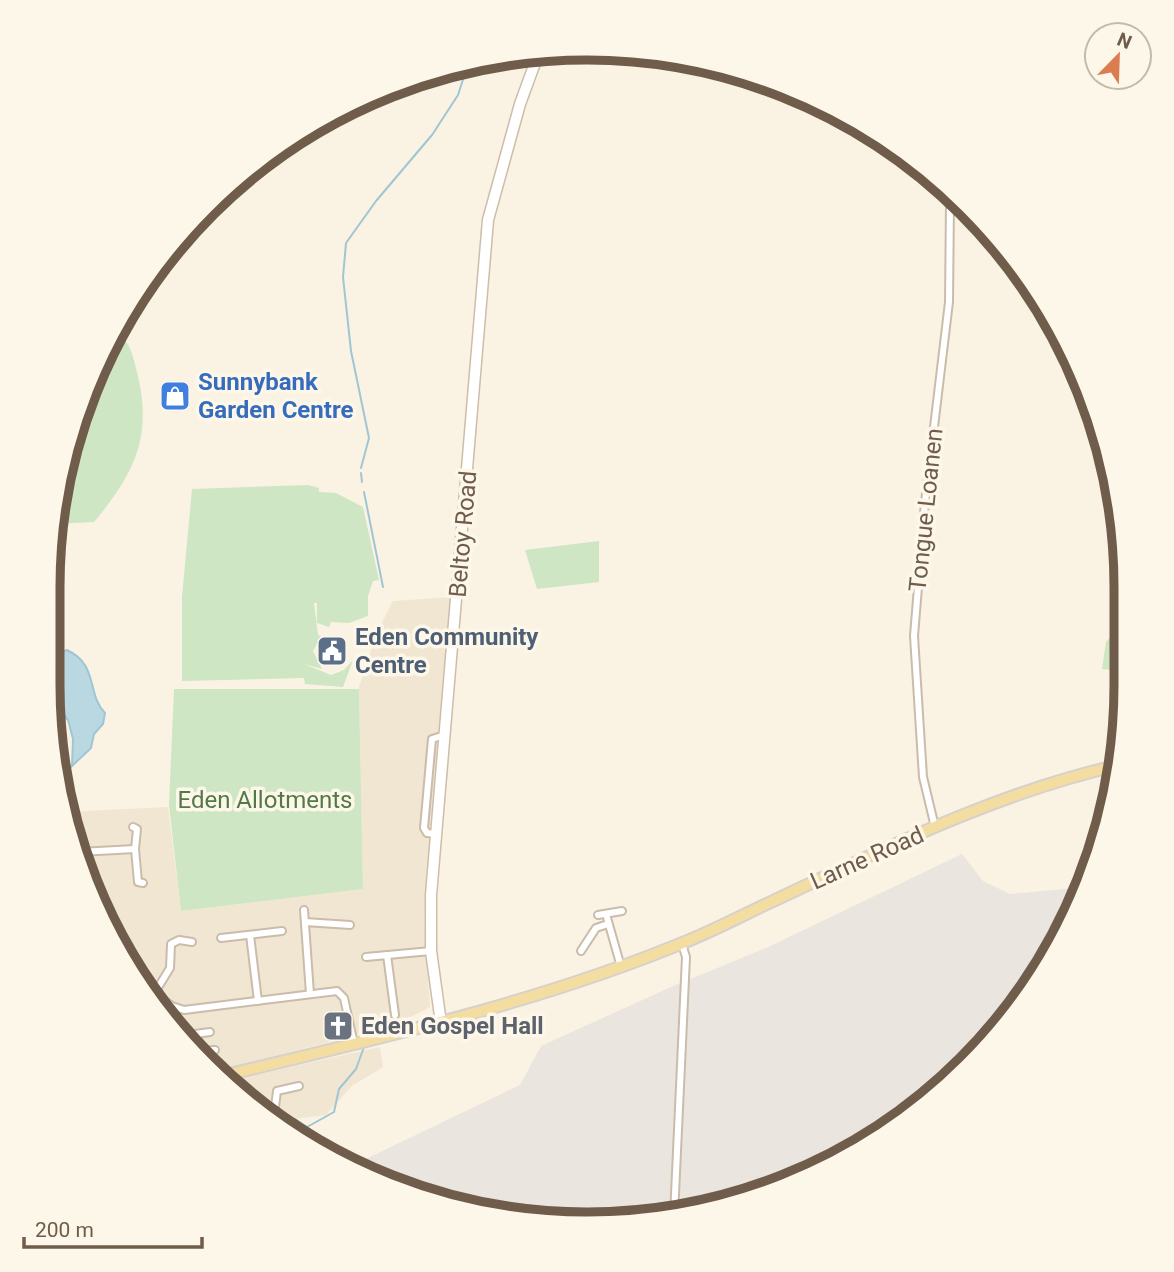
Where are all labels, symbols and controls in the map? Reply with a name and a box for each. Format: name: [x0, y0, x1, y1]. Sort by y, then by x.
north arrow: [1083, 21, 1153, 91]
text: N: [1114, 28, 1135, 54]
place label: Sunnybank Garden Centre: [198, 368, 353, 424]
shop icon: Sunnybank Garden Centre: [158, 379, 192, 413]
street label: Tongue Loanen: [903, 427, 949, 593]
street label: Beltoy Road: [444, 470, 482, 598]
place label: Eden Community Centre: [355, 623, 539, 679]
public building icon: Eden Community Centre: [315, 634, 349, 668]
park label: Eden Allotments: [177, 786, 353, 814]
street label: Larne Road: [806, 821, 928, 895]
church icon: Eden Gospel Hall: [321, 1009, 355, 1043]
place label: Eden Gospel Hall: [361, 1012, 544, 1040]
scale bar: [24, 1206, 203, 1250]
text: 200 m: [35, 1218, 94, 1242]

